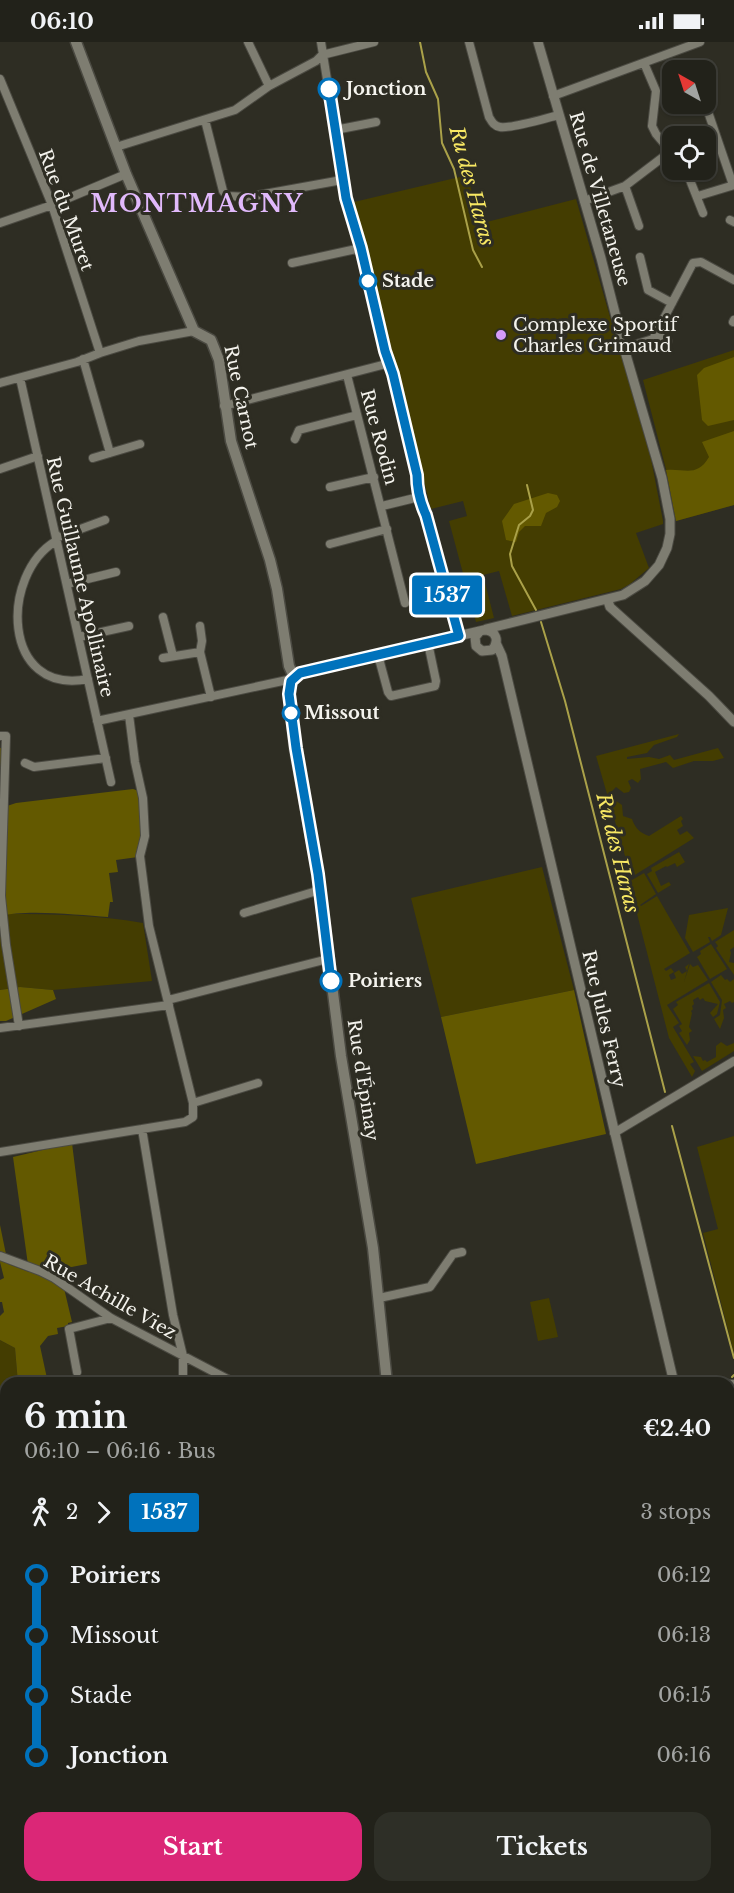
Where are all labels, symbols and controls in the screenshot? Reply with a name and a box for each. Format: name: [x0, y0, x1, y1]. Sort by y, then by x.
text: 06:10: [30, 8, 94, 35]
north arrow: [662, 60, 716, 114]
map controls: [662, 60, 716, 180]
marker: Jonction: [318, 78, 340, 100]
place label: Jonction: [342, 78, 426, 100]
street label: Rue de Villetaneuse: [565, 109, 635, 289]
water label: Ru des Haras: [444, 123, 500, 249]
button: locate: [662, 126, 716, 180]
street label: Rue du Muret: [34, 146, 98, 274]
district label: MONTMAGNY: [90, 189, 304, 218]
place label: Stade: [382, 270, 434, 292]
marker: Stade: [359, 272, 377, 290]
place label: Complexe Sportif Charles Grimaud: [513, 314, 680, 357]
marker: Complexe Sportif Charles Grimaud: [494, 328, 508, 342]
street label: Rue Carnot: [219, 343, 263, 451]
street label: Rue Rodin: [356, 387, 402, 487]
street label: Rue Guillaume Apollinaire: [42, 455, 118, 699]
line badge: 1537: [405, 576, 489, 614]
text: 1537: [424, 582, 470, 608]
place label: Missout: [304, 702, 380, 724]
marker: Missout: [282, 704, 300, 722]
water label: Ru des Haras: [591, 790, 645, 916]
street label: Rue Jules Ferry: [578, 948, 631, 1090]
marker: Poiriers: [320, 970, 342, 992]
place label: Poiriers: [348, 970, 422, 992]
street label: Rue d'Épinay: [343, 1018, 385, 1143]
street label: Rue Achille Viez: [40, 1250, 180, 1344]
text: 6 min: [24, 1396, 127, 1437]
text: €2.40: [643, 1415, 711, 1442]
text: 06:10 – 06:16 · Bus: [24, 1439, 216, 1463]
icon: walk: [24, 1496, 57, 1529]
icon: forward: [87, 1496, 120, 1529]
text: 1537: [141, 1499, 187, 1525]
text: 2: [66, 1500, 78, 1524]
text: 3 stops: [641, 1500, 711, 1524]
text: Poiriers: [70, 1562, 161, 1589]
text: 06:12: [657, 1563, 711, 1587]
text: Missout: [70, 1622, 159, 1649]
text: 06:13: [657, 1623, 711, 1647]
text: Stade: [70, 1682, 132, 1709]
text: 06:15: [658, 1683, 711, 1707]
text: Jonction: [70, 1742, 168, 1769]
text: 06:16: [656, 1743, 711, 1767]
button: Start: [24, 1812, 362, 1881]
button: Tickets: [374, 1812, 711, 1881]

